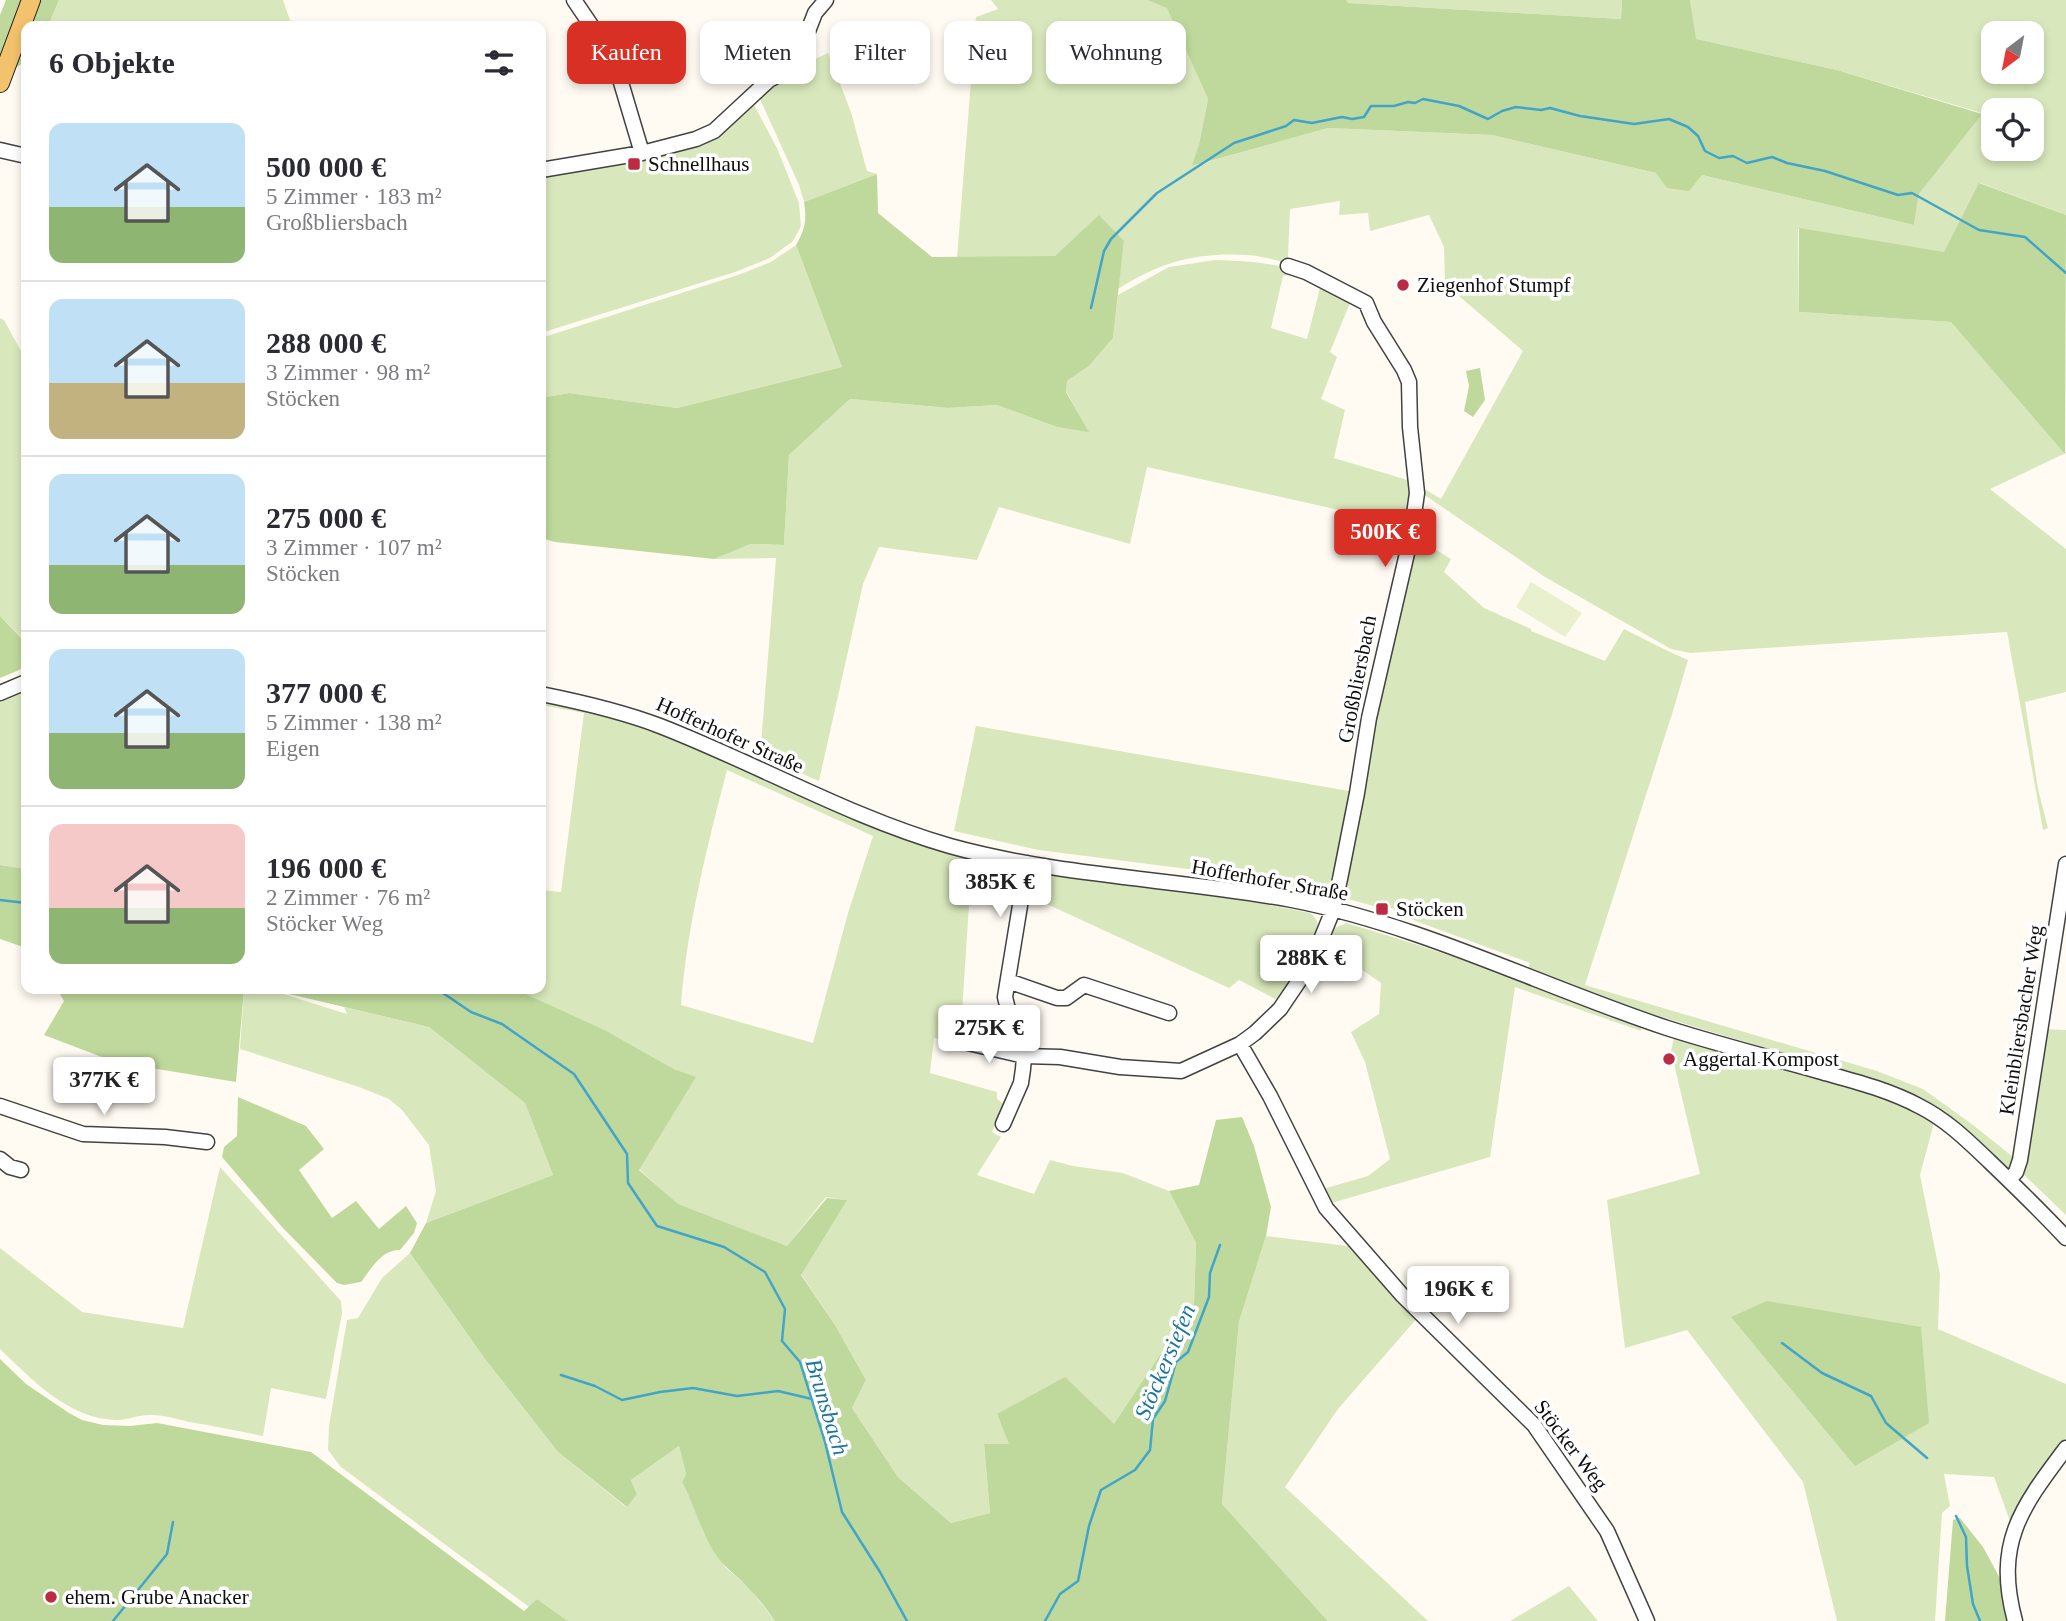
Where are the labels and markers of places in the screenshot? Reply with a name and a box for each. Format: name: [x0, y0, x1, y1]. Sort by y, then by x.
place label: Schnellhaus: [648, 152, 749, 176]
marker: Schnellhaus: [626, 156, 642, 172]
place label: Ziegenhof Stumpf: [1417, 273, 1570, 297]
marker: Ziegenhof Stumpf: [1395, 277, 1411, 293]
pin: 500K €: [1328, 510, 1442, 569]
pin: 385K €: [943, 860, 1057, 919]
place label: Stöcken: [1396, 897, 1464, 921]
marker: Stöcken: [1374, 901, 1390, 917]
pin: 288K €: [1254, 936, 1368, 995]
pin: 275K €: [932, 1006, 1046, 1065]
place label: Aggertal Kompost: [1683, 1047, 1839, 1071]
marker: Aggertal Kompost: [1661, 1051, 1677, 1067]
pin: 377K €: [47, 1058, 161, 1117]
pin: 196K €: [1401, 1266, 1515, 1326]
place label: ehem. Grube Anacker: [65, 1585, 249, 1609]
marker: ehem. Grube Anacker: [43, 1589, 59, 1605]

